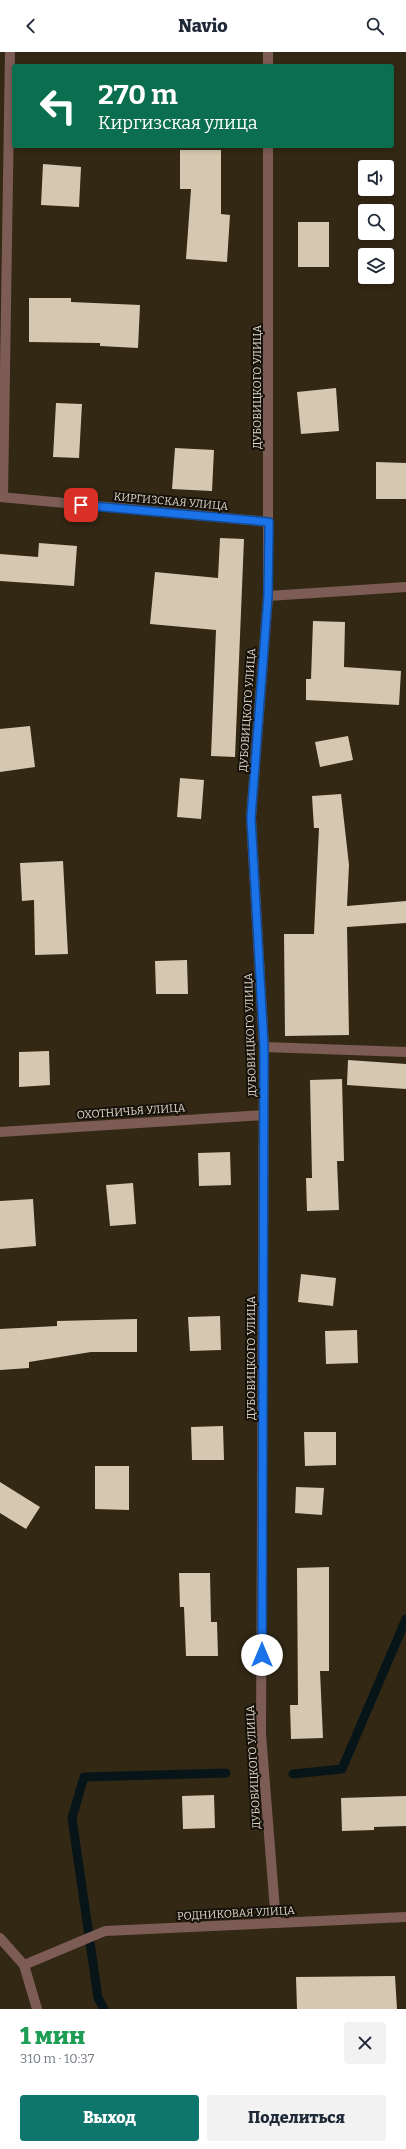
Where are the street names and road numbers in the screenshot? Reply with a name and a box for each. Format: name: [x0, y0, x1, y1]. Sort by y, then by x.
street label: ДУБОВИЦКОГО УЛИЦА: [251, 325, 264, 449]
street label: КИРГИЗСКАЯ УЛИЦА: [113, 490, 229, 513]
street label: ДУБОВИЦКОГО УЛИЦА: [237, 648, 258, 772]
street label: ДУБОВИЦКОГО УЛИЦА: [242, 973, 259, 1097]
street label: ОХОТНИЧЬЯ УЛИЦА: [76, 1101, 186, 1122]
street label: ДУБОВИЦКОГО УЛИЦА: [245, 1296, 258, 1420]
street label: ДУБОВИЦКОГО УЛИЦА: [244, 1705, 263, 1829]
street label: РОДНИКОВАЯ УЛИЦА: [177, 1904, 295, 1923]

